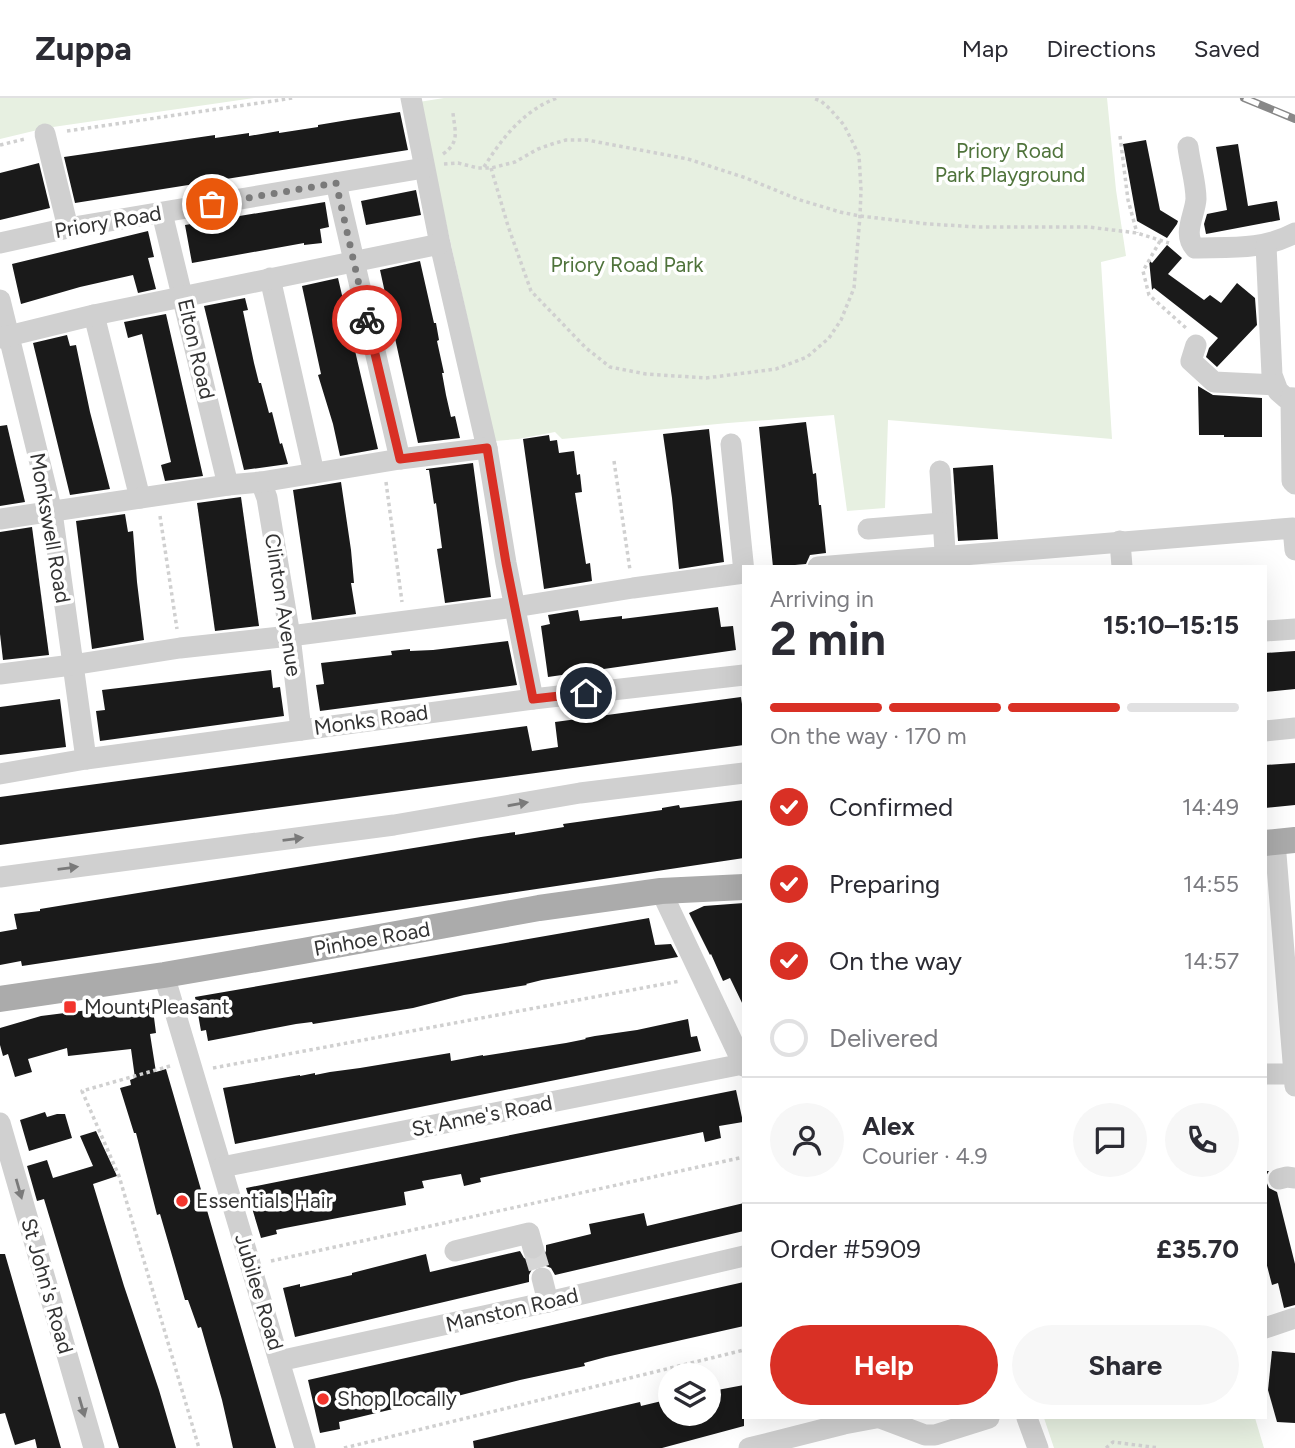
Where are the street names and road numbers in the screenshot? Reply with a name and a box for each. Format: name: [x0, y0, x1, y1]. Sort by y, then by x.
street label: Priory Road: [53, 200, 163, 243]
street label: Elton Road: [173, 296, 220, 402]
street label: Monkswell Road: [25, 451, 76, 605]
street label: Clinton Avenue: [260, 532, 307, 678]
street label: Monks Road: [312, 699, 430, 740]
street label: Pinhoe Road: [312, 916, 432, 961]
street label: St Anne's Road: [410, 1090, 554, 1141]
street label: St John's Road: [16, 1215, 79, 1357]
street label: Jubilee Road: [230, 1230, 289, 1353]
street label: Manston Road: [443, 1282, 581, 1337]

